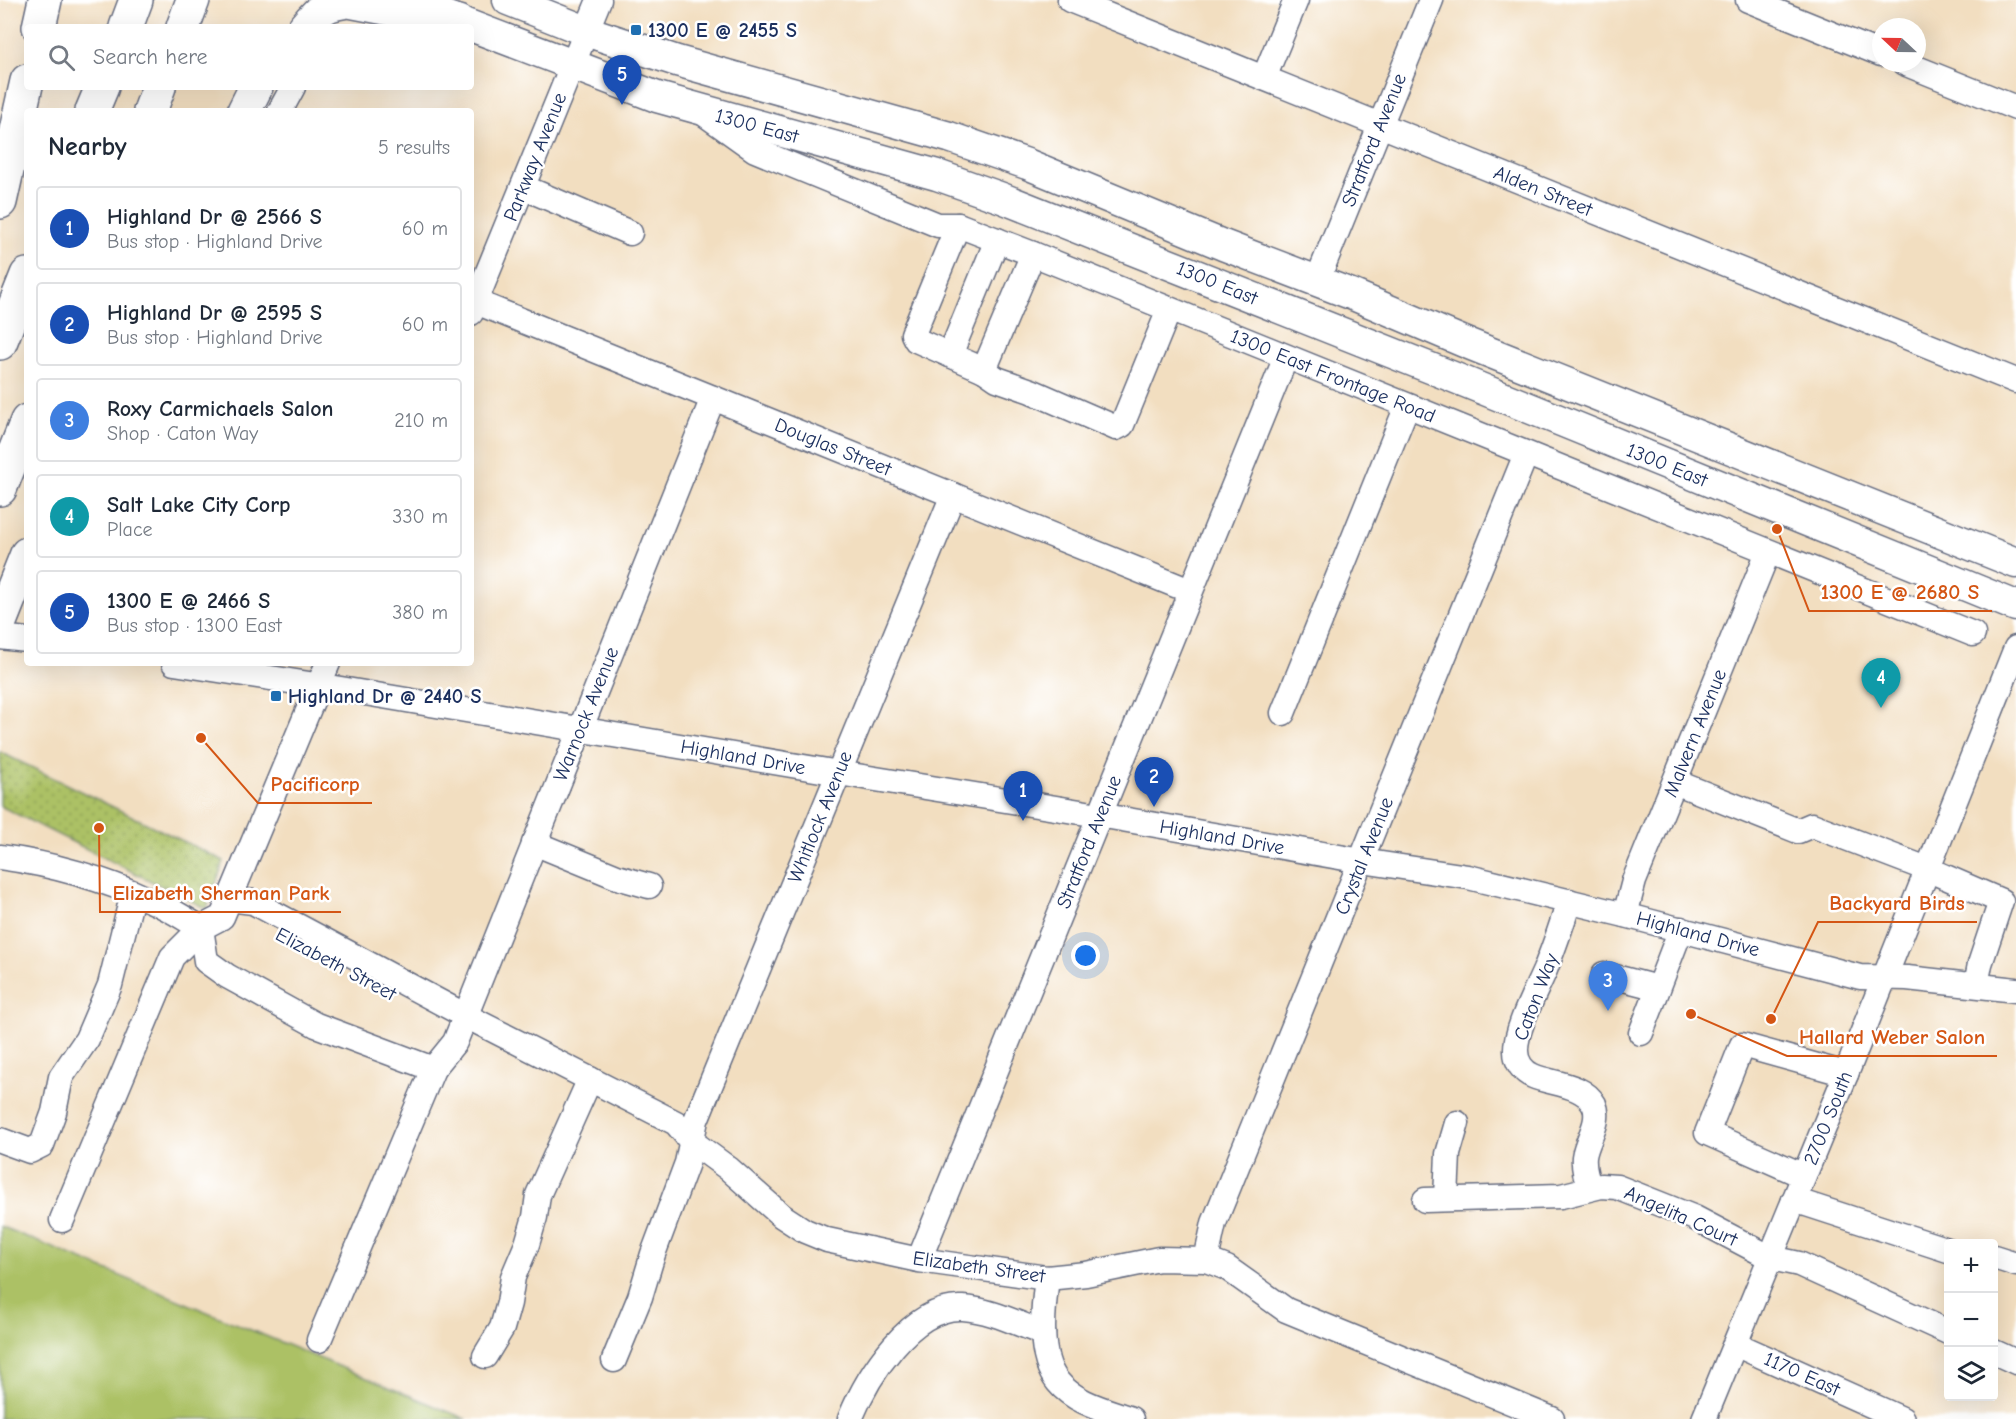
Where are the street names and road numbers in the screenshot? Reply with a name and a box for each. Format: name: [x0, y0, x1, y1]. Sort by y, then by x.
street label: Stratford Avenue: [1337, 70, 1411, 210]
street label: Parkway Avenue: [499, 89, 571, 225]
street label: 1300 East: [713, 104, 803, 149]
street label: Alden Street: [1490, 161, 1597, 222]
street label: 1300 East: [1173, 256, 1262, 310]
street label: 1300 East Frontage Road: [1227, 324, 1439, 428]
street label: Douglas Street: [771, 413, 896, 481]
street label: 1300 East: [1623, 438, 1712, 492]
street label: Warnock Avenue: [549, 643, 623, 785]
street label: Malvern Avenue: [1659, 666, 1731, 800]
street label: Highland Drive: [679, 735, 807, 779]
street label: Whitlock Avenue: [783, 748, 857, 886]
street label: Stratford Avenue: [1052, 772, 1126, 912]
street label: Crystal Avenue: [1330, 794, 1398, 918]
street label: Highland Drive: [1158, 815, 1286, 859]
street label: Highland Drive: [1634, 907, 1762, 961]
street label: Elizabeth Street: [272, 923, 401, 1006]
street label: Caton Way: [1509, 950, 1563, 1044]
street label: 2700 South: [1799, 1068, 1857, 1168]
street label: Angelita Court: [1621, 1181, 1742, 1252]
street label: Elizabeth Street: [911, 1246, 1048, 1288]
street label: 1170 East: [1761, 1347, 1845, 1401]

